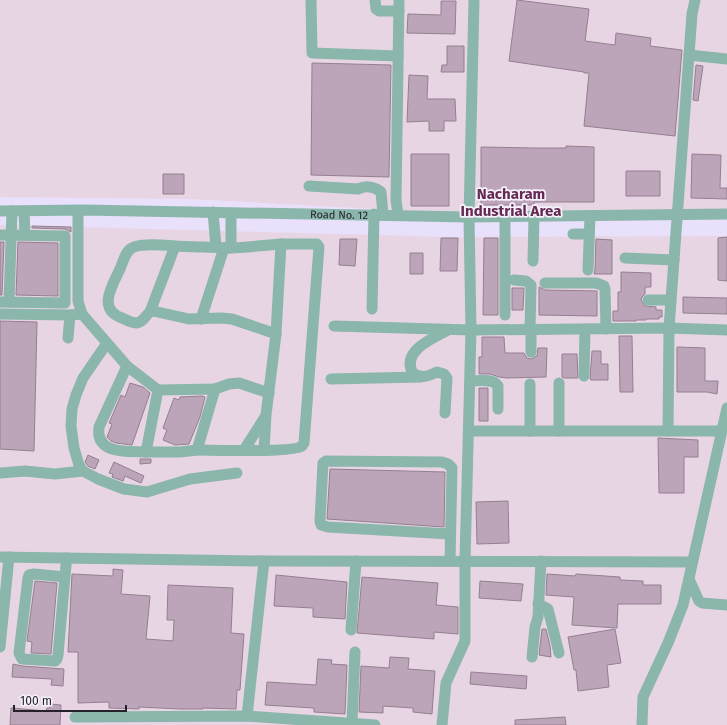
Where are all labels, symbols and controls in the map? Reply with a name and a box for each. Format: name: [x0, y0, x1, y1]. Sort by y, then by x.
district label: Nacharam Industrial Area: [461, 185, 561, 220]
street label: Road No. 12: [310, 208, 368, 222]
scale bar: [14, 687, 126, 713]
text: 100 m: [20, 694, 52, 708]

